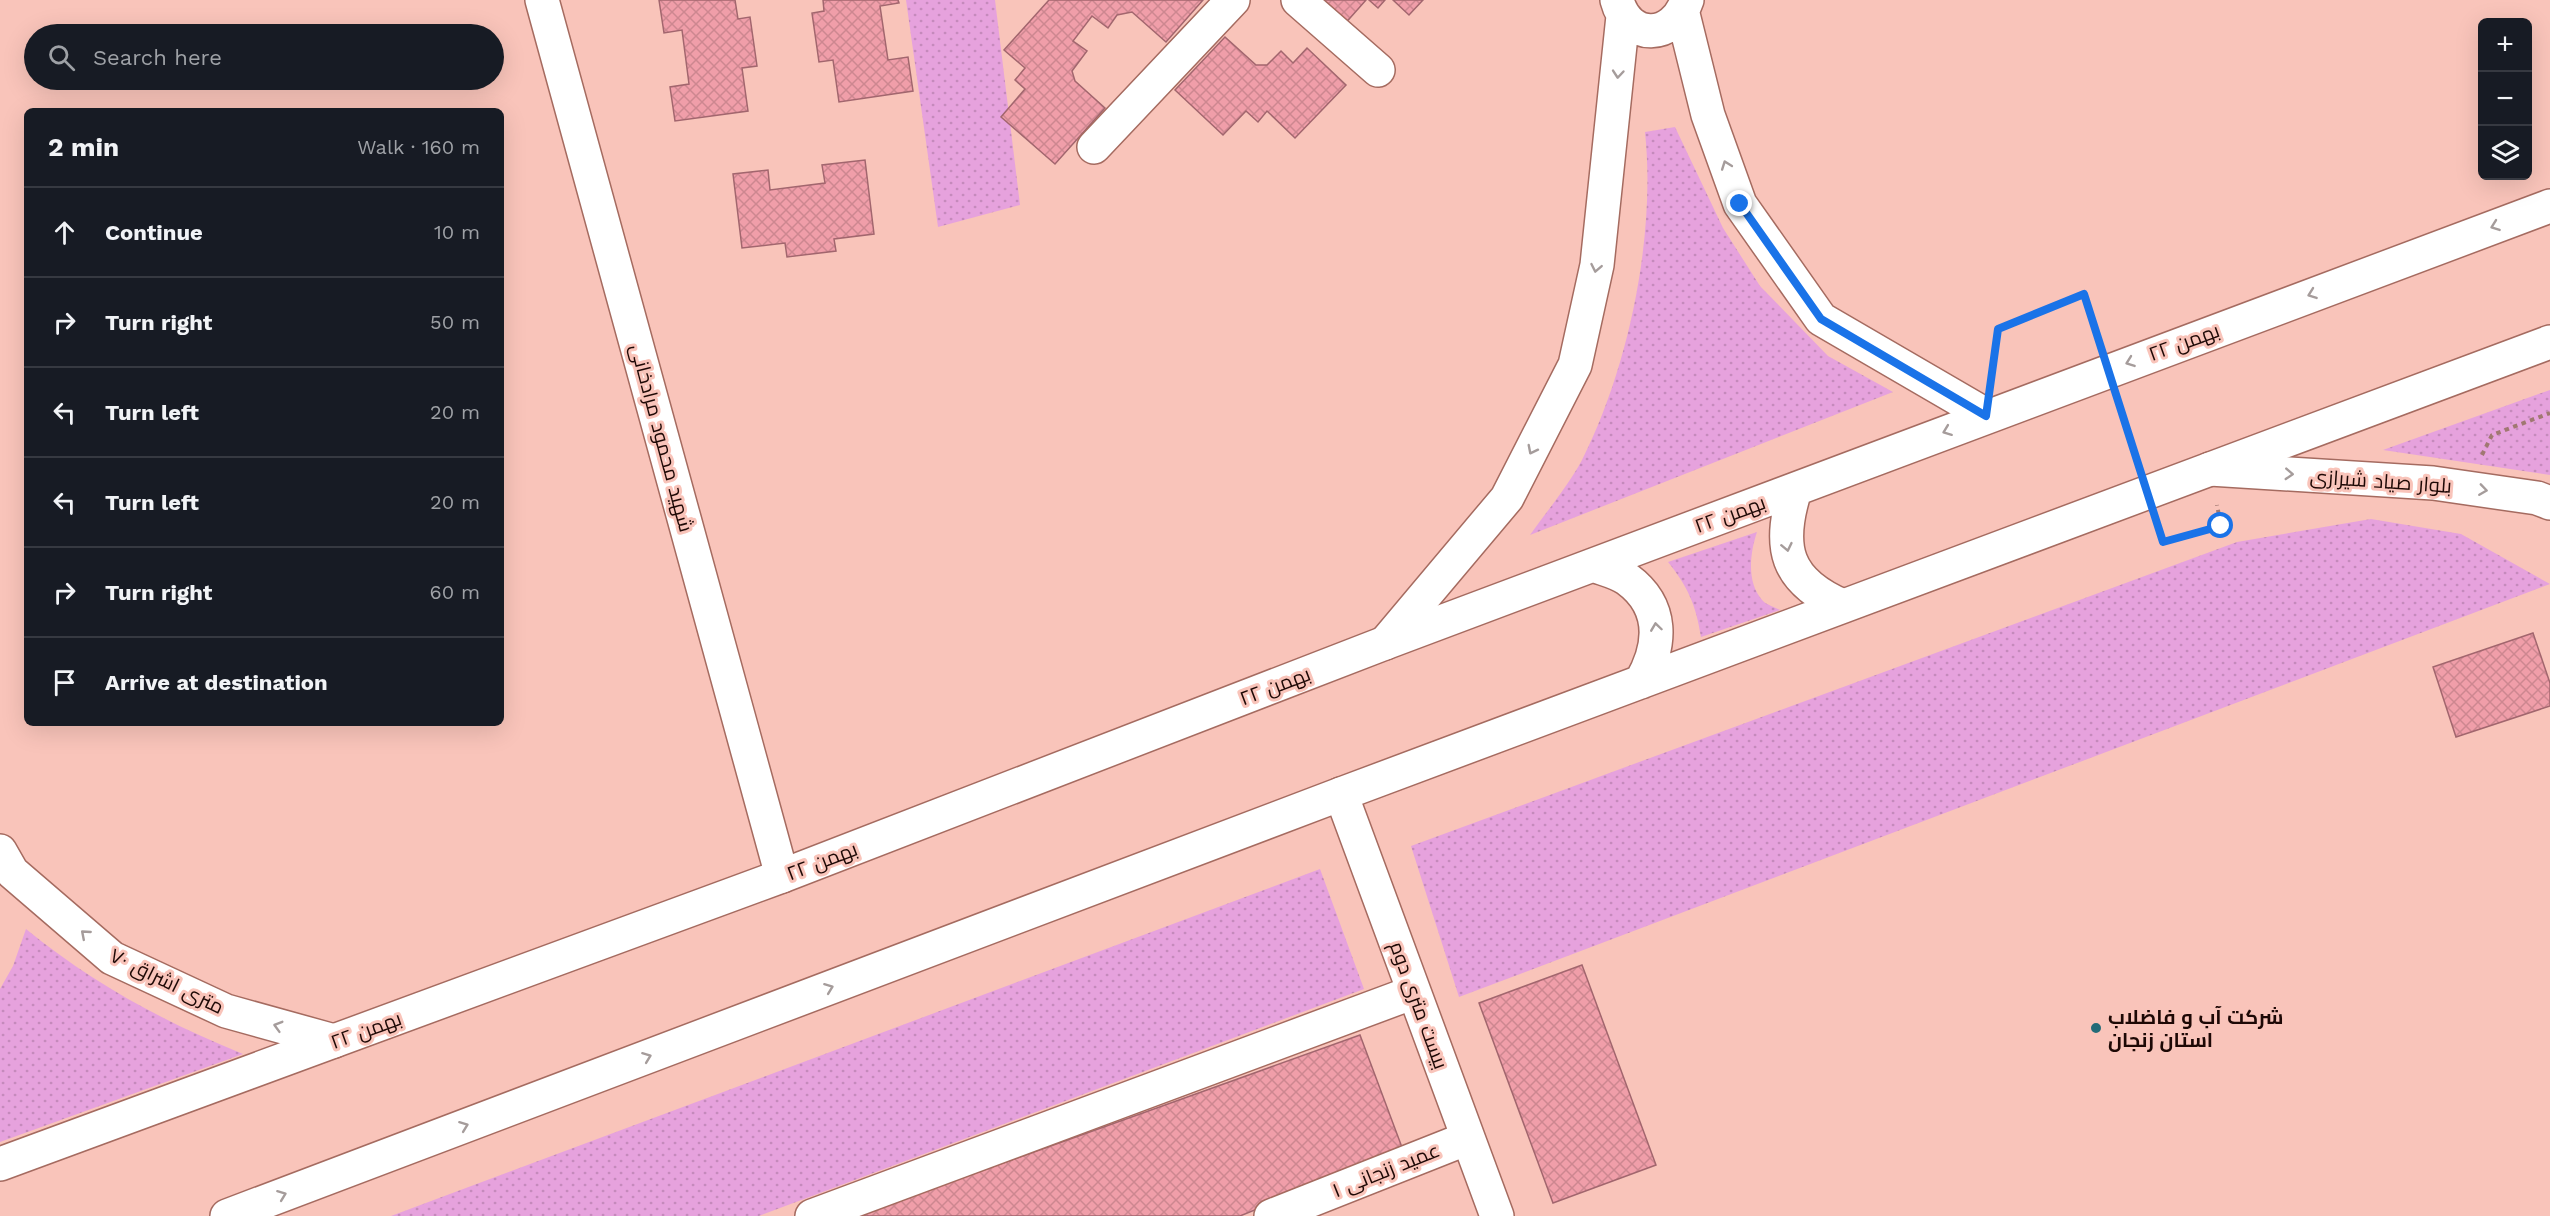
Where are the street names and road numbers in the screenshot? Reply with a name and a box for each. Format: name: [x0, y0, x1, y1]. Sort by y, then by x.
street label: ۲۲ بهمن: [2145, 318, 2223, 367]
street label: شهید محمود مرادخانی: [624, 341, 699, 535]
street label: بلوار صیاد شیرازی: [2309, 464, 2453, 499]
street label: ۲۲ بهمن: [1691, 490, 1769, 539]
street label: ۲۲ بهمن: [1236, 662, 1314, 711]
street label: ۲۲ بهمن: [783, 837, 861, 886]
street label: بیست متری دوم: [1383, 938, 1453, 1073]
street label: ۷۰ متری اشراق: [106, 943, 228, 1020]
street label: ۲۲ بهمن: [327, 1006, 405, 1055]
street label: عمید زنجانی ۱: [1329, 1138, 1443, 1203]

